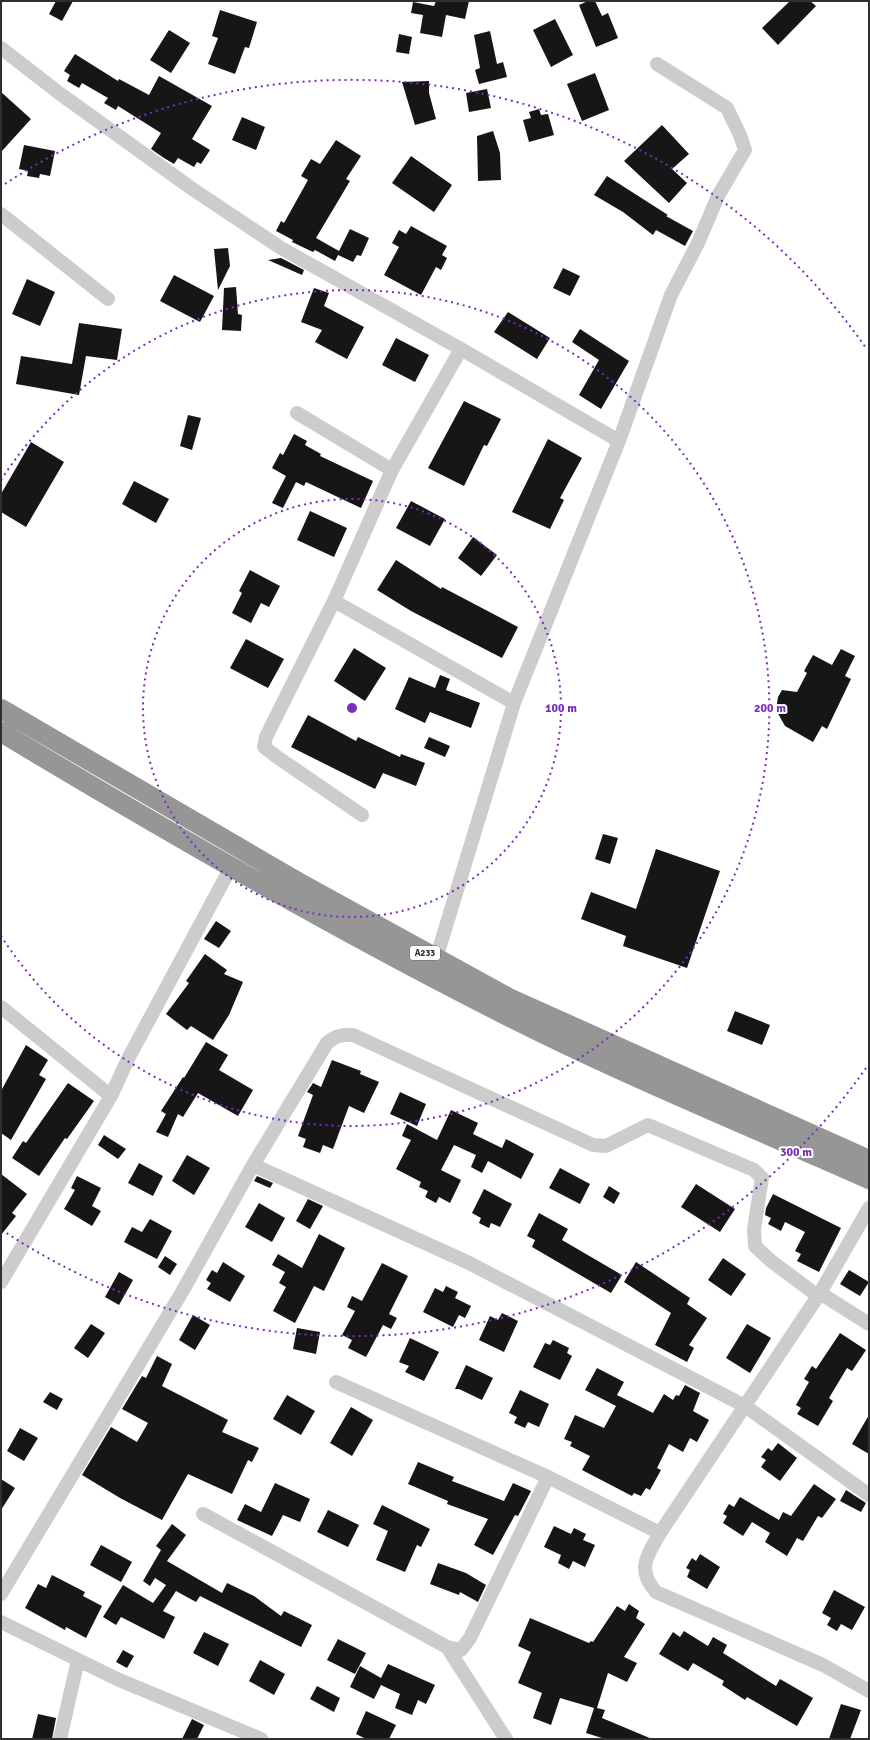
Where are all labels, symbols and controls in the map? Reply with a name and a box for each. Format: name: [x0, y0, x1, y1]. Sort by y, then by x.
centre of rings: [345, 701, 359, 715]
text: 100 m: [545, 701, 577, 716]
text: 200 m: [754, 701, 786, 716]
road number: A233: [410, 946, 440, 960]
text: 300 m: [780, 1145, 812, 1160]

